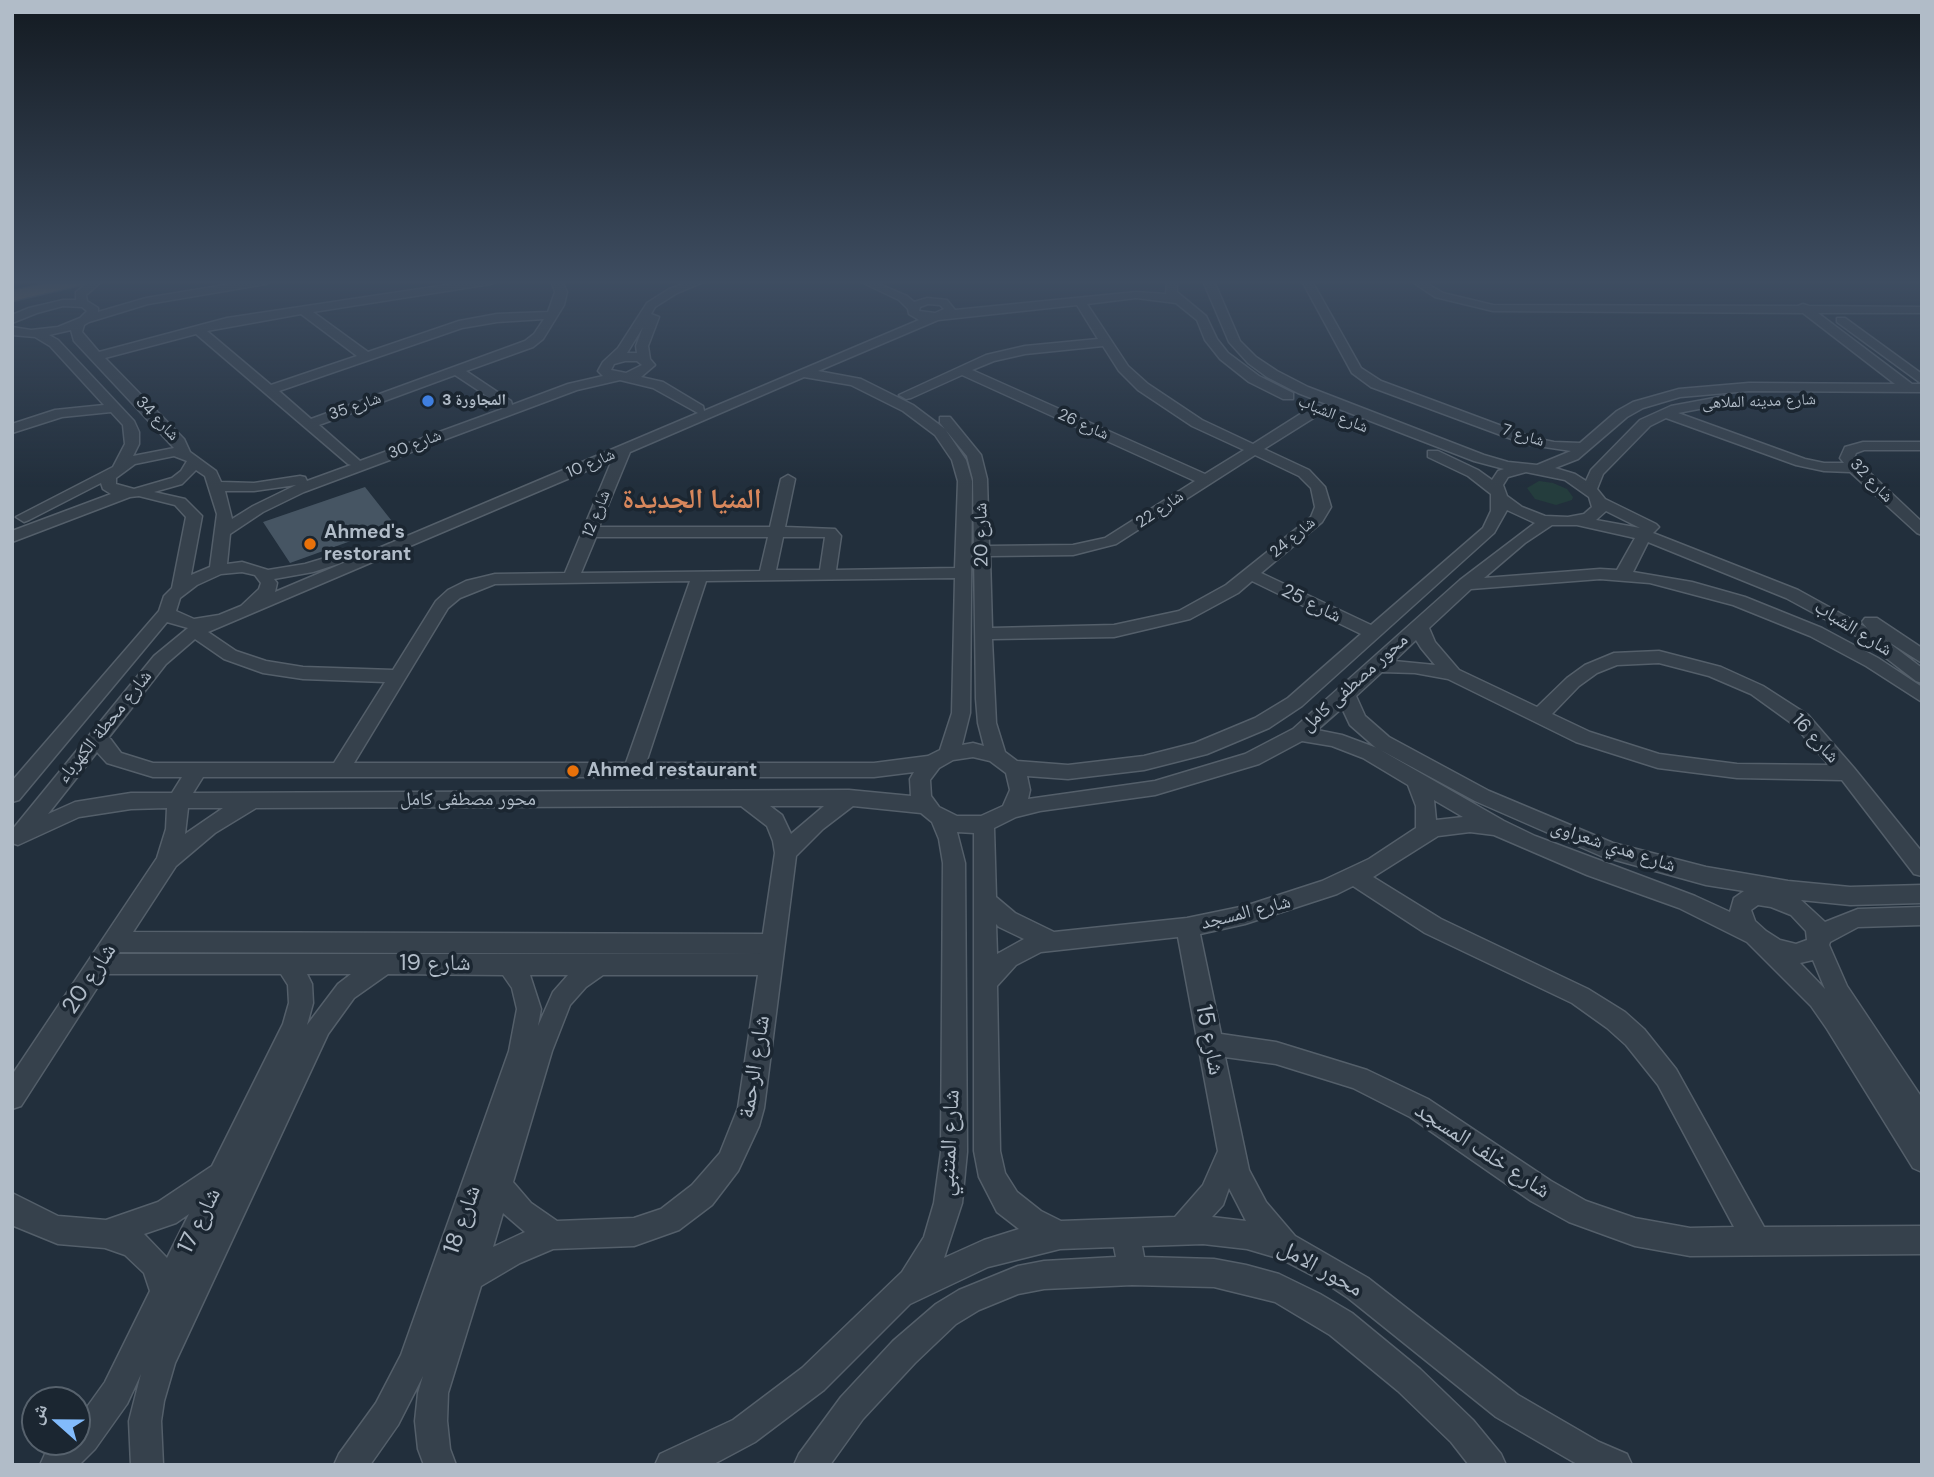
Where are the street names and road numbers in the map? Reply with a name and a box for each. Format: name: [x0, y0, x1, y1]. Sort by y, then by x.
street label: شارع 35: [326, 389, 384, 425]
street label: شارع مدينه الملاهى: [1702, 390, 1816, 414]
street label: شارع الشباب: [1295, 392, 1371, 438]
street label: شارع 34: [131, 393, 183, 445]
street label: شارع 26: [1054, 405, 1112, 445]
street label: شارع 7: [1500, 421, 1546, 451]
street label: شارع 30: [386, 426, 444, 464]
street label: شارع 10: [564, 445, 618, 483]
street label: شارع 32: [1846, 455, 1896, 507]
street label: شارع 22: [1133, 487, 1187, 533]
street label: شارع 12: [579, 488, 615, 540]
street label: شارع 20: [970, 502, 994, 568]
street label: شارع 24: [1266, 514, 1320, 562]
street label: شارع 25: [1277, 580, 1345, 628]
street label: شارع الشباب: [1810, 596, 1896, 662]
street label: محور مصطفى كامل: [1297, 629, 1413, 737]
street label: شارع محطة الكهرباء: [53, 666, 157, 788]
street label: شارع 16: [1787, 710, 1843, 768]
street label: محور مصطفى كامل: [400, 789, 536, 811]
street label: شارع هدي شعراوى: [1548, 816, 1678, 878]
street label: شارع المسجد: [1199, 891, 1293, 935]
street label: شارع 20: [57, 939, 123, 1019]
street label: شارع 19: [399, 950, 471, 978]
street label: شارع 15: [1189, 1002, 1229, 1078]
street label: شارع الرحمة: [733, 1013, 777, 1121]
street label: شارع المتنبي: [933, 1089, 967, 1197]
street label: شارع خلف المسجد: [1409, 1097, 1555, 1205]
street label: شارع 18: [438, 1182, 488, 1258]
street label: شارع 17: [172, 1184, 228, 1258]
street label: محور الامل: [1273, 1234, 1367, 1304]

